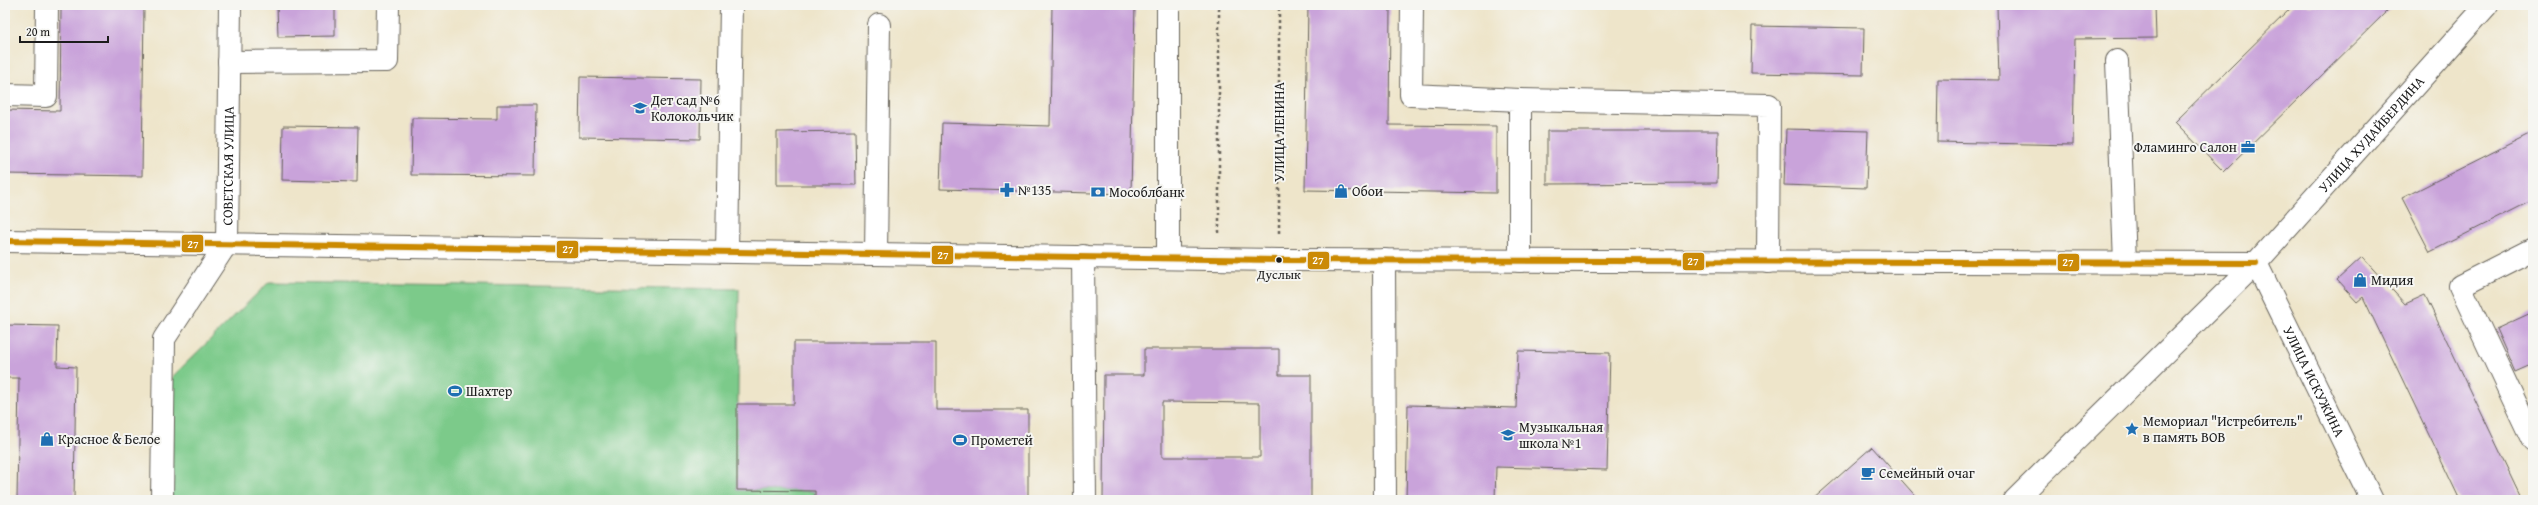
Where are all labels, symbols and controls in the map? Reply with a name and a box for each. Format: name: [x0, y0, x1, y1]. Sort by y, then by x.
scale bar: [20, 18, 108, 44]
text: 20 m: [26, 23, 50, 40]
street label: УЛИЦА ХУДАЙБЕРДИНА: [2314, 71, 2429, 197]
street label: УЛИЦА ЛЕНИНА: [1269, 82, 1289, 182]
place label: Дет сад №6 Колокольчик: [650, 90, 734, 126]
school or university icon: Дет сад №6 Колокольчик: [632, 100, 648, 116]
street label: СОВЕТСКАЯ УЛИЦА: [217, 106, 239, 226]
place label: Фламинго Салон: [2134, 137, 2237, 157]
office icon: Фламинго Салон: [2240, 139, 2256, 155]
place label: №135: [1018, 180, 1051, 200]
place label: Обои: [1352, 181, 1383, 201]
pharmacy icon: №135: [999, 182, 1015, 198]
place label: Мособлбанк: [1109, 182, 1185, 202]
shop icon: Обои: [1333, 183, 1349, 199]
bank icon: Мособлбанк: [1090, 184, 1106, 200]
line badge: 27: [181, 234, 204, 253]
text: 27: [187, 236, 199, 252]
line badge: 27: [556, 240, 579, 259]
text: 27: [562, 241, 574, 257]
line badge: 27: [931, 245, 954, 265]
text: 27: [937, 247, 949, 263]
line badge: 27: [1307, 251, 1330, 270]
text: 27: [1312, 252, 1324, 268]
line badge: 27: [1682, 252, 1705, 271]
text: 27: [1687, 253, 1699, 269]
line badge: 27: [2057, 253, 2080, 272]
text: 27: [2062, 254, 2074, 270]
marker: Дуслык: [1274, 255, 1284, 265]
place label: Дуслык: [1256, 265, 1301, 284]
place label: Мидия: [2371, 270, 2413, 290]
shop icon: Мидия: [2352, 272, 2368, 288]
street label: УЛИЦА ИСКУЖИНА: [2278, 323, 2350, 441]
place label: Шахтер: [466, 381, 513, 401]
sports icon: Шахтер: [447, 383, 463, 399]
place label: Мемориал "Истребитель" в память ВОВ: [2143, 411, 2303, 447]
place label: Музыкальная школа №1: [1519, 417, 1603, 453]
place icon: Мемориал "Истребитель" в память ВОВ: [2124, 421, 2140, 437]
school or university icon: Музыкальная школа №1: [1500, 427, 1516, 443]
place label: Красное & Белое: [58, 429, 161, 449]
place label: Прометей: [971, 430, 1033, 450]
shop icon: Красное & Белое: [39, 431, 55, 447]
sports icon: Прометей: [952, 432, 968, 448]
place label: Семейный очаг: [1879, 463, 1975, 483]
cafe icon: Семейный очаг: [1860, 465, 1876, 481]

